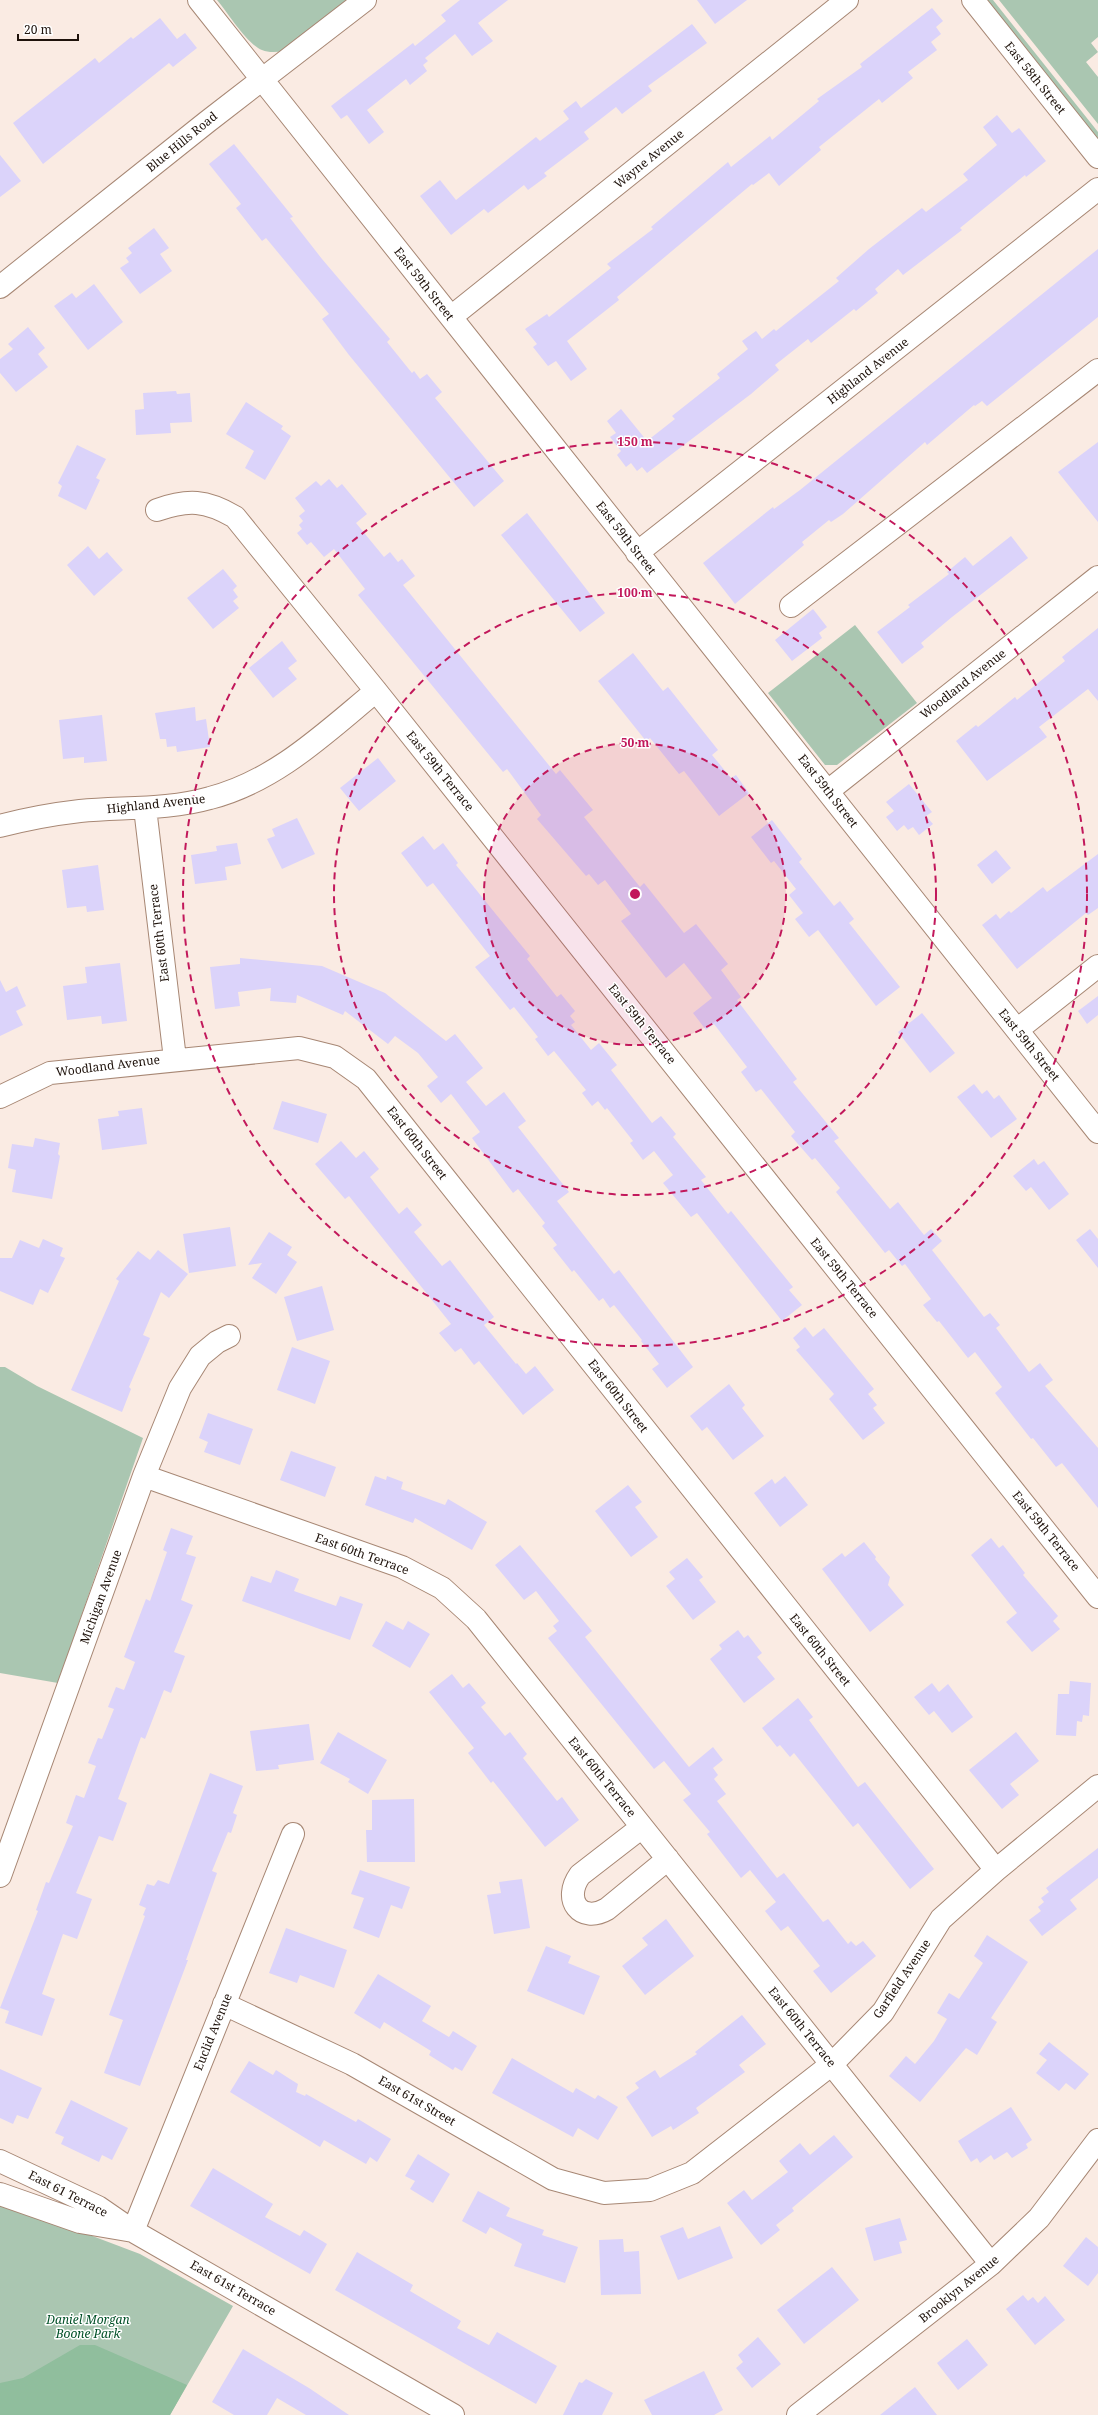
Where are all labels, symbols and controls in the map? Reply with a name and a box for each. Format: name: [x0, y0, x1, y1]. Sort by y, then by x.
scale bar: [18, 16, 78, 42]
text: 20 m: [24, 21, 52, 38]
street label: East 58th Street: [1001, 38, 1070, 118]
street label: Blue Hills Road: [143, 107, 221, 176]
street label: Wayne Avenue: [610, 125, 687, 192]
street label: East 59th Street: [390, 243, 458, 324]
street label: Highland Avenue: [823, 333, 912, 408]
text: 150 m: [617, 433, 653, 450]
street label: East 59th Street: [592, 497, 660, 578]
text: 100 m: [617, 584, 653, 601]
street label: Woodland Avenue: [916, 645, 1009, 723]
street label: East 59th Terrace: [403, 727, 478, 814]
text: 50 m: [621, 734, 649, 751]
street label: East 59th Street: [794, 750, 862, 831]
street label: Highland Avenue: [106, 790, 206, 817]
street label: East 60th Terrace: [144, 883, 173, 983]
centre of rings: [628, 887, 642, 901]
street label: East 59th Terrace: [605, 980, 680, 1067]
street label: East 59th Street: [995, 1005, 1064, 1085]
street label: Woodland Avenue: [55, 1051, 161, 1080]
street label: East 60th Street: [383, 1102, 451, 1183]
street label: East 59th Terrace: [807, 1234, 882, 1321]
street label: East 60th Street: [584, 1355, 652, 1436]
street label: East 59th Terrace: [1009, 1487, 1084, 1574]
street label: East 60th Terrace: [313, 1529, 411, 1578]
street label: Michigan Avenue: [76, 1547, 126, 1646]
street label: East 60th Street: [786, 1610, 855, 1690]
street label: East 60th Terrace: [565, 1733, 640, 1820]
street label: Garfield Avenue: [869, 1936, 934, 2022]
street label: East 60th Terrace: [765, 1983, 840, 2070]
street label: Euclid Avenue: [189, 1991, 236, 2073]
street label: East 61st Street: [375, 2072, 459, 2130]
street label: East 61 Terrace: [26, 2166, 111, 2221]
street label: Brooklyn Avenue: [915, 2251, 1002, 2326]
street label: East 61st Terrace: [187, 2256, 279, 2319]
park label: Daniel Morgan Boone Park: [45, 2311, 130, 2342]

